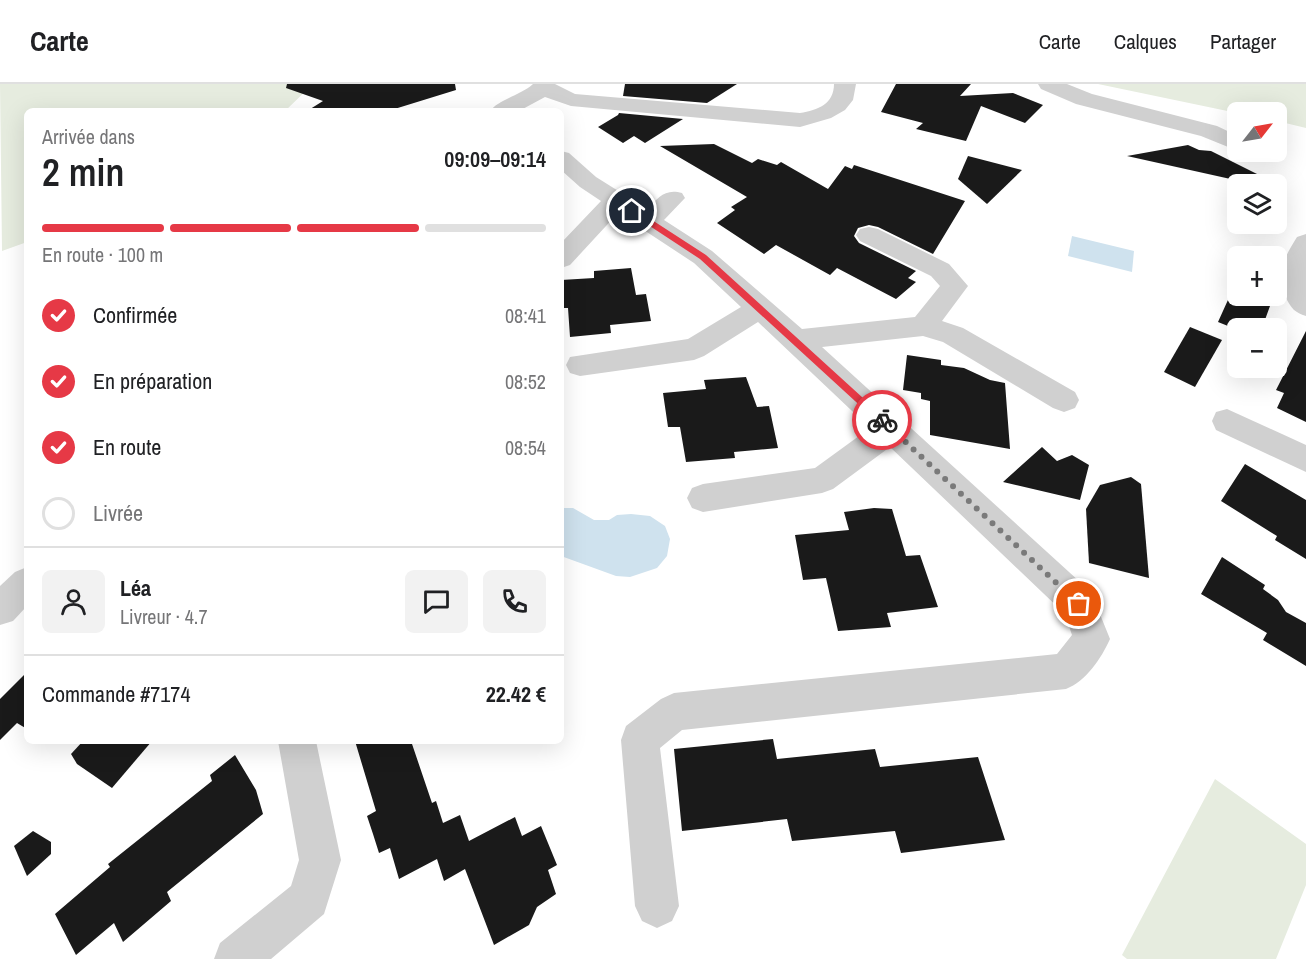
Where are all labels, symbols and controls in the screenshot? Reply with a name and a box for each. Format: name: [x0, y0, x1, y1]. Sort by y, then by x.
text: Carte: [30, 22, 89, 60]
text: Carte: [1039, 27, 1081, 56]
text: Calques: [1114, 27, 1177, 56]
text: Partager: [1210, 27, 1276, 56]
north arrow: [1227, 102, 1287, 162]
map controls: [1227, 102, 1287, 378]
text: Arrivée dans: [42, 123, 135, 150]
text: 09:09–09:14: [444, 144, 546, 174]
text: 2 min: [42, 146, 124, 198]
button: layers: [1227, 174, 1287, 234]
pin: [606, 185, 657, 236]
icon: home: [615, 194, 648, 227]
text: En route · 100 m: [42, 241, 163, 268]
button: +: [1227, 246, 1287, 306]
icon: check: [42, 299, 75, 332]
text: Confirmée: [93, 300, 177, 330]
text: 08:41: [505, 302, 546, 329]
button: −: [1227, 318, 1287, 378]
icon: check: [42, 365, 75, 398]
text: En préparation: [93, 366, 212, 396]
text: 08:52: [505, 368, 546, 395]
courier: [852, 390, 912, 450]
icon: bike: [866, 404, 899, 437]
icon: check: [42, 431, 75, 464]
text: En route: [93, 432, 161, 462]
text: 08:54: [505, 434, 546, 461]
text: Livrée: [93, 498, 143, 528]
button: person: [42, 570, 105, 633]
button: chat: [405, 570, 468, 633]
button: phone: [483, 570, 546, 633]
text: Léa: [120, 573, 151, 603]
pin: [1053, 578, 1104, 629]
icon: bag: [1062, 587, 1095, 620]
text: Livreur · 4.7: [120, 603, 208, 630]
text: Commande #7174: [42, 679, 190, 709]
text: 22.42 €: [486, 679, 546, 709]

